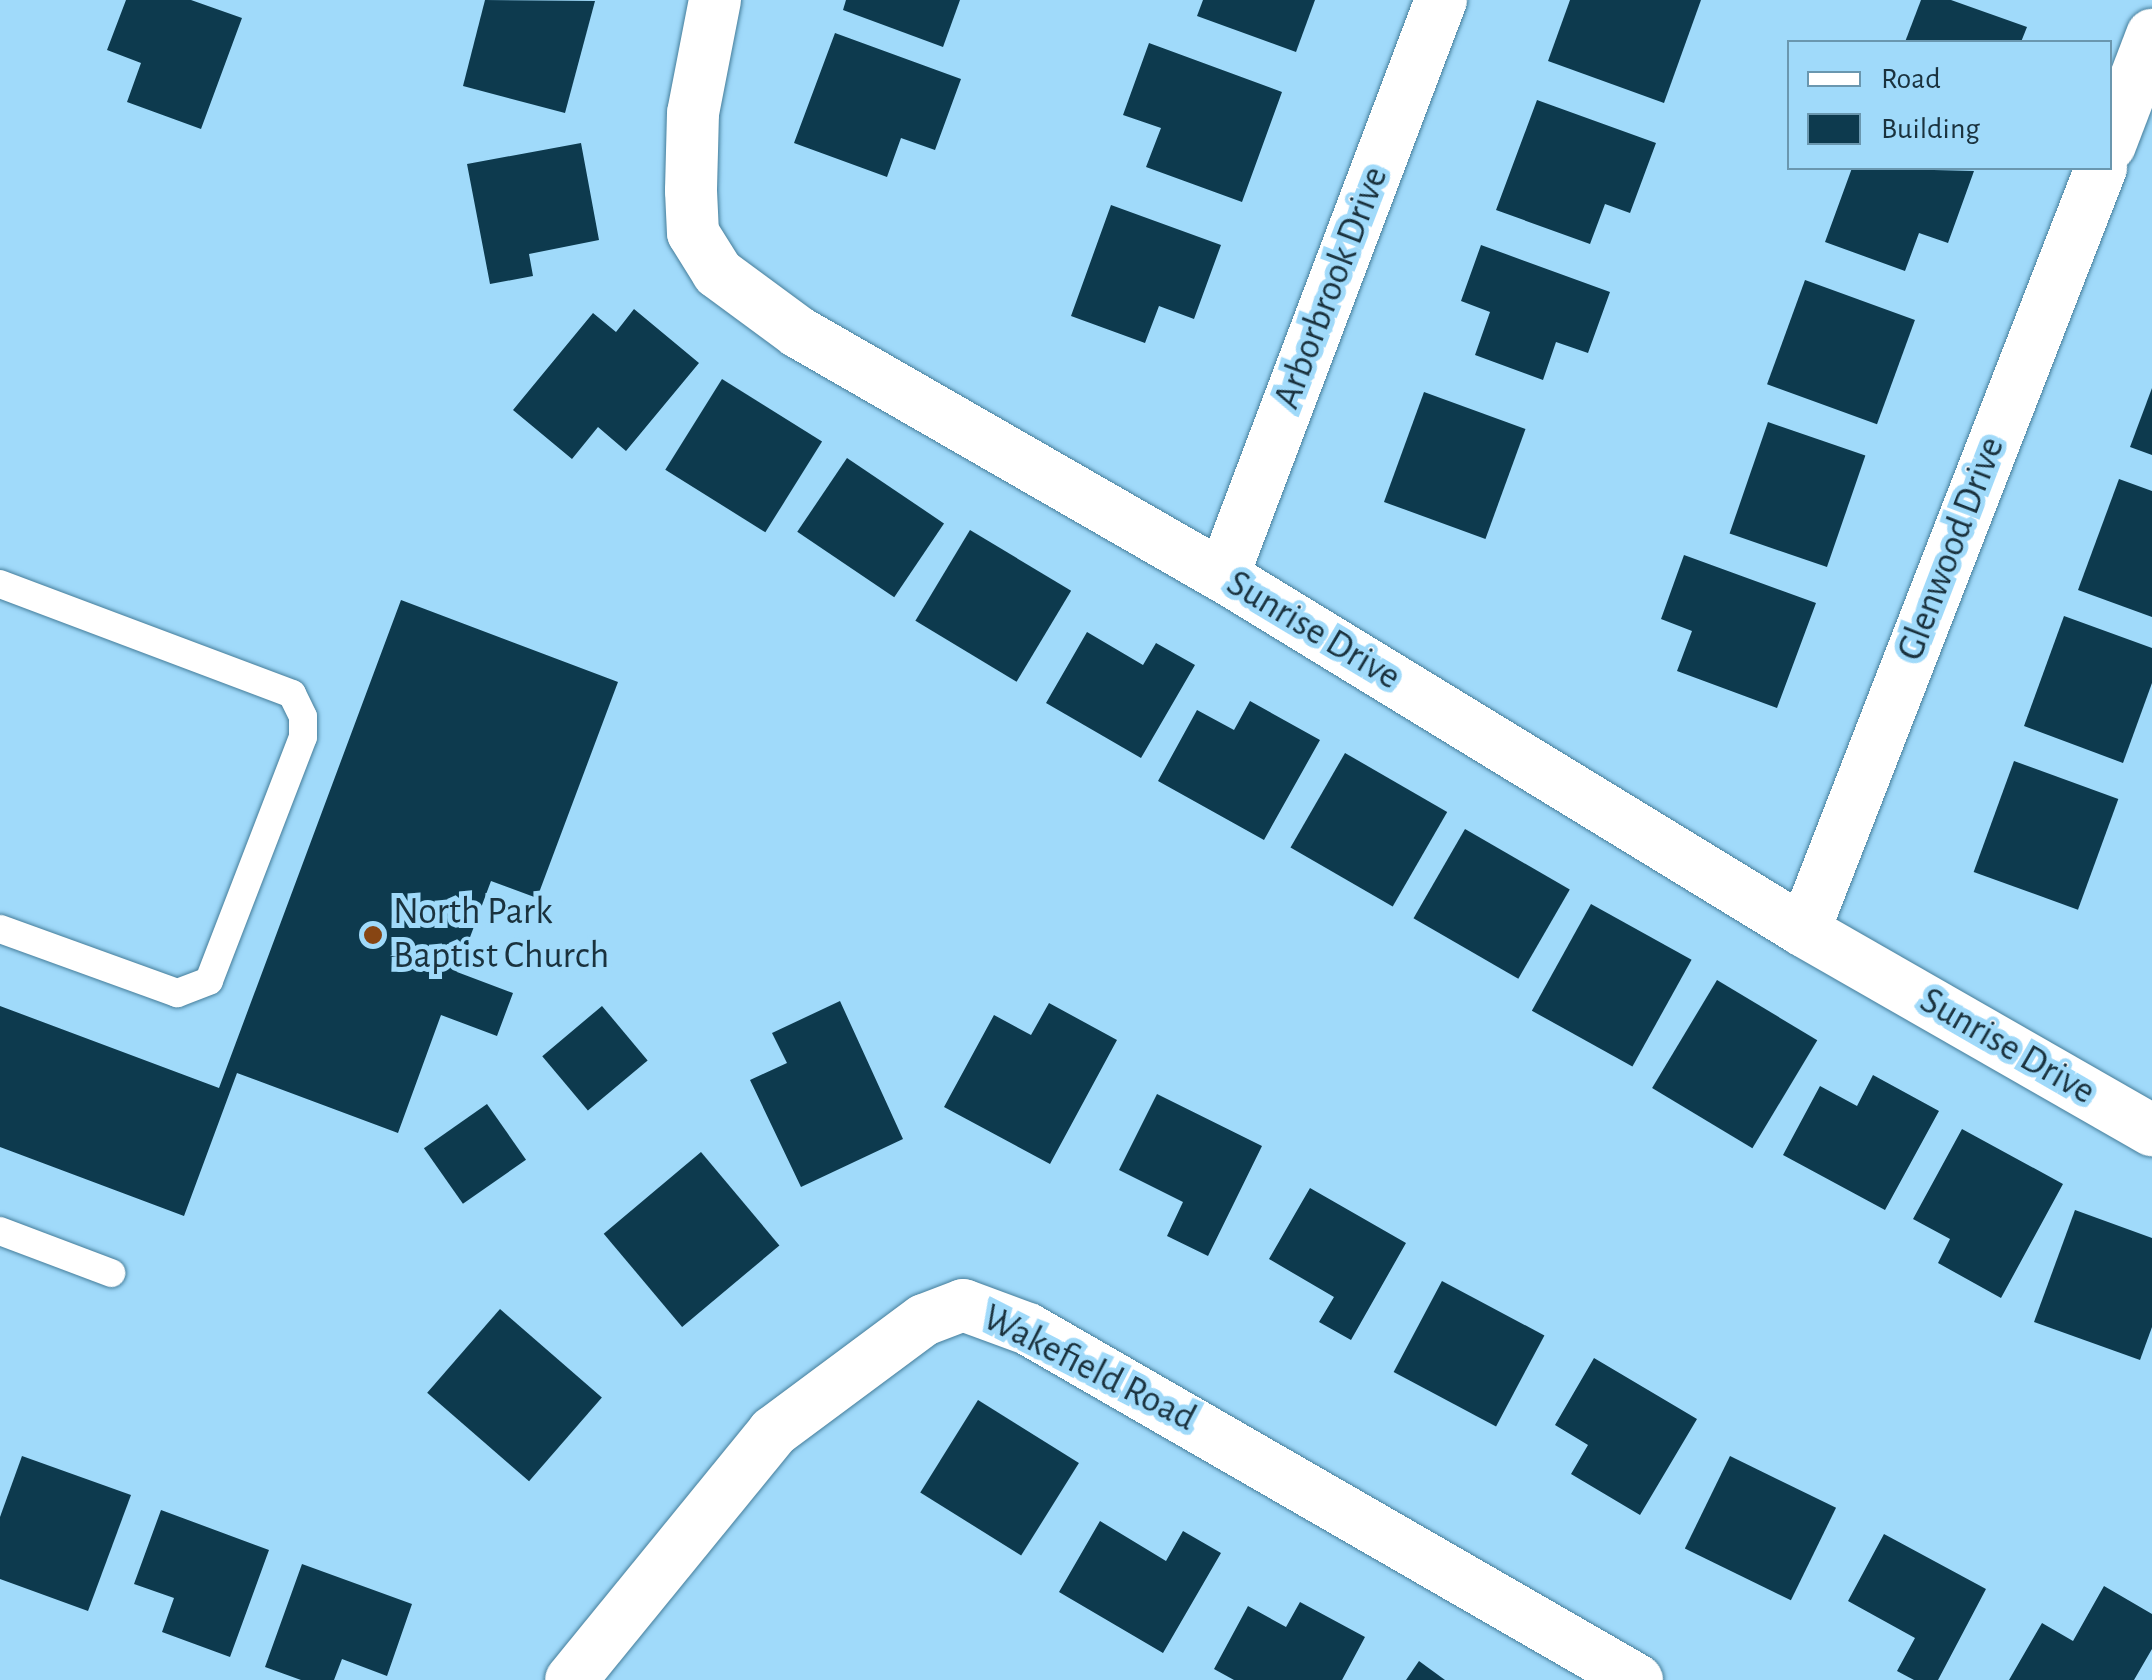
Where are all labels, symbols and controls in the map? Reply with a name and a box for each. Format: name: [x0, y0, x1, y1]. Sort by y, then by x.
legend: [1787, 40, 2112, 170]
text: Road: [1881, 64, 1941, 94]
text: Building: [1881, 114, 1980, 144]
street label: Arborbrook Drive: [1265, 161, 1399, 415]
street label: Glenwood Drive: [1888, 431, 2016, 667]
street label: Sunrise Drive: [1218, 561, 1408, 701]
place label: North Park Baptist Church: [393, 890, 609, 979]
marker: North Park Baptist Church: [362, 924, 384, 946]
street label: Sunrise Drive: [1911, 979, 2103, 1115]
street label: Wakefield Road: [975, 1296, 1203, 1442]

